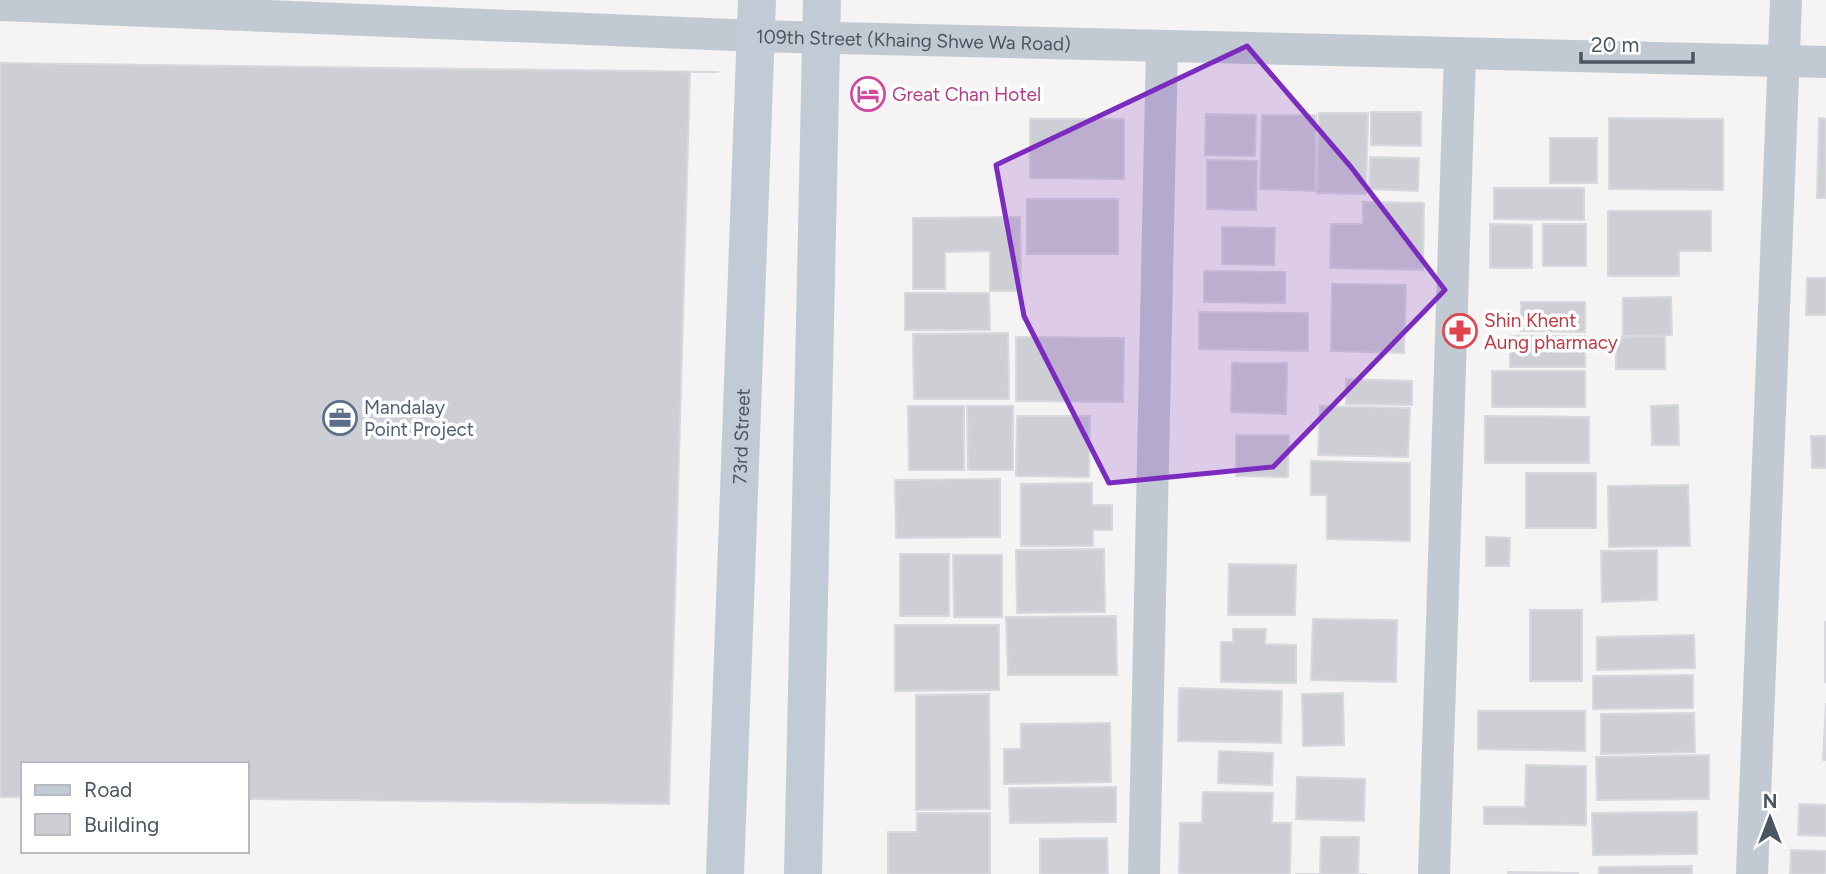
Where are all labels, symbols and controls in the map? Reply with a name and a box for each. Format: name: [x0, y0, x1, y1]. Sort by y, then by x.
scale bar: [1581, 21, 1693, 65]
street label: 109th Street (Khaing Shwe Wa Road): [756, 24, 1071, 55]
text: 20 m: [1591, 32, 1639, 57]
hotel icon: Great Chan Hotel: [849, 75, 887, 113]
place label: Great Chan Hotel: [892, 83, 1041, 106]
place label: Shin Khent Aung pharmacy: [1484, 309, 1618, 354]
pharmacy icon: Shin Khent Aung pharmacy: [1441, 312, 1479, 350]
street label: 73rd Street: [728, 388, 754, 485]
place label: Mandalay Point Project: [364, 396, 474, 441]
office icon: Mandalay Point Project: [321, 399, 359, 437]
legend: [21, 762, 248, 853]
text: Road: [84, 777, 132, 802]
north arrow: [1735, 783, 1805, 853]
text: N: [1763, 790, 1777, 813]
text: Building: [84, 812, 159, 837]

